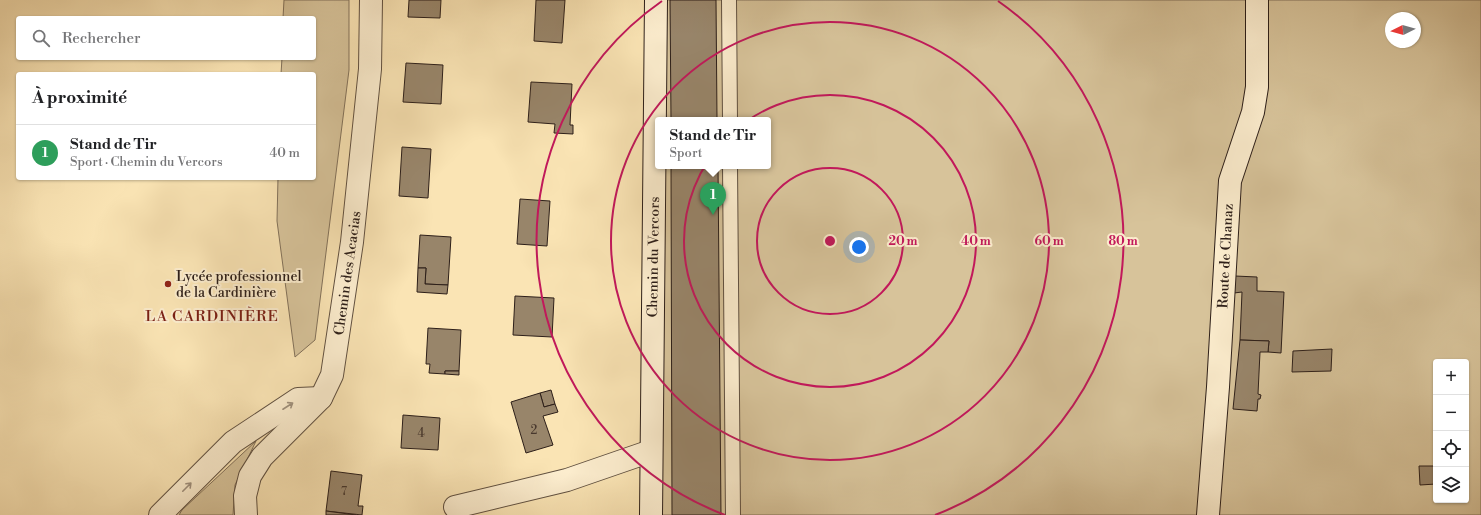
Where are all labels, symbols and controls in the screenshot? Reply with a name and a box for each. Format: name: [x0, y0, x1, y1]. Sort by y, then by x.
north arrow: [1385, 12, 1421, 48]
search box: [16, 16, 316, 60]
icon: search: [30, 27, 52, 49]
text: Rechercher: [62, 29, 141, 48]
text: À proximité: [32, 87, 127, 109]
popup: [655, 117, 771, 169]
text: Stand de Tir: [670, 126, 756, 145]
text: Stand de Tir: [70, 135, 157, 154]
text: 1: [42, 145, 48, 161]
text: 40 m: [270, 145, 300, 161]
text: Sport: [670, 145, 702, 161]
text: Sport · Chemin du Vercors: [70, 154, 223, 170]
pin: 1: [700, 182, 726, 215]
street label: Chemin du Vercors: [644, 196, 664, 318]
street label: Route de Chanaz: [1214, 203, 1238, 309]
street label: Chemin des Acacias: [330, 210, 366, 337]
centre of rings: [823, 234, 837, 248]
text: 20 m: [888, 234, 918, 249]
text: 40 m: [961, 234, 991, 249]
text: 60 m: [1034, 234, 1064, 249]
text: 80 m: [1108, 234, 1138, 249]
your location: [849, 237, 869, 257]
place label: Lycée professionnel de la Cardinière: [176, 268, 302, 302]
marker: Lycée professionnel de la Cardinière: [163, 279, 173, 289]
district label: LA CARDINIÈRE: [145, 306, 279, 326]
map controls: [1433, 359, 1469, 503]
button: +: [1433, 359, 1469, 395]
button: −: [1433, 395, 1469, 431]
one-way arrow: [282, 402, 293, 410]
house number: 2: [531, 423, 538, 438]
house number: 4: [417, 426, 425, 441]
button: locate: [1433, 431, 1469, 467]
button: layers: [1433, 467, 1469, 503]
one-way arrow: [182, 482, 192, 492]
house number: 7: [341, 484, 347, 499]

